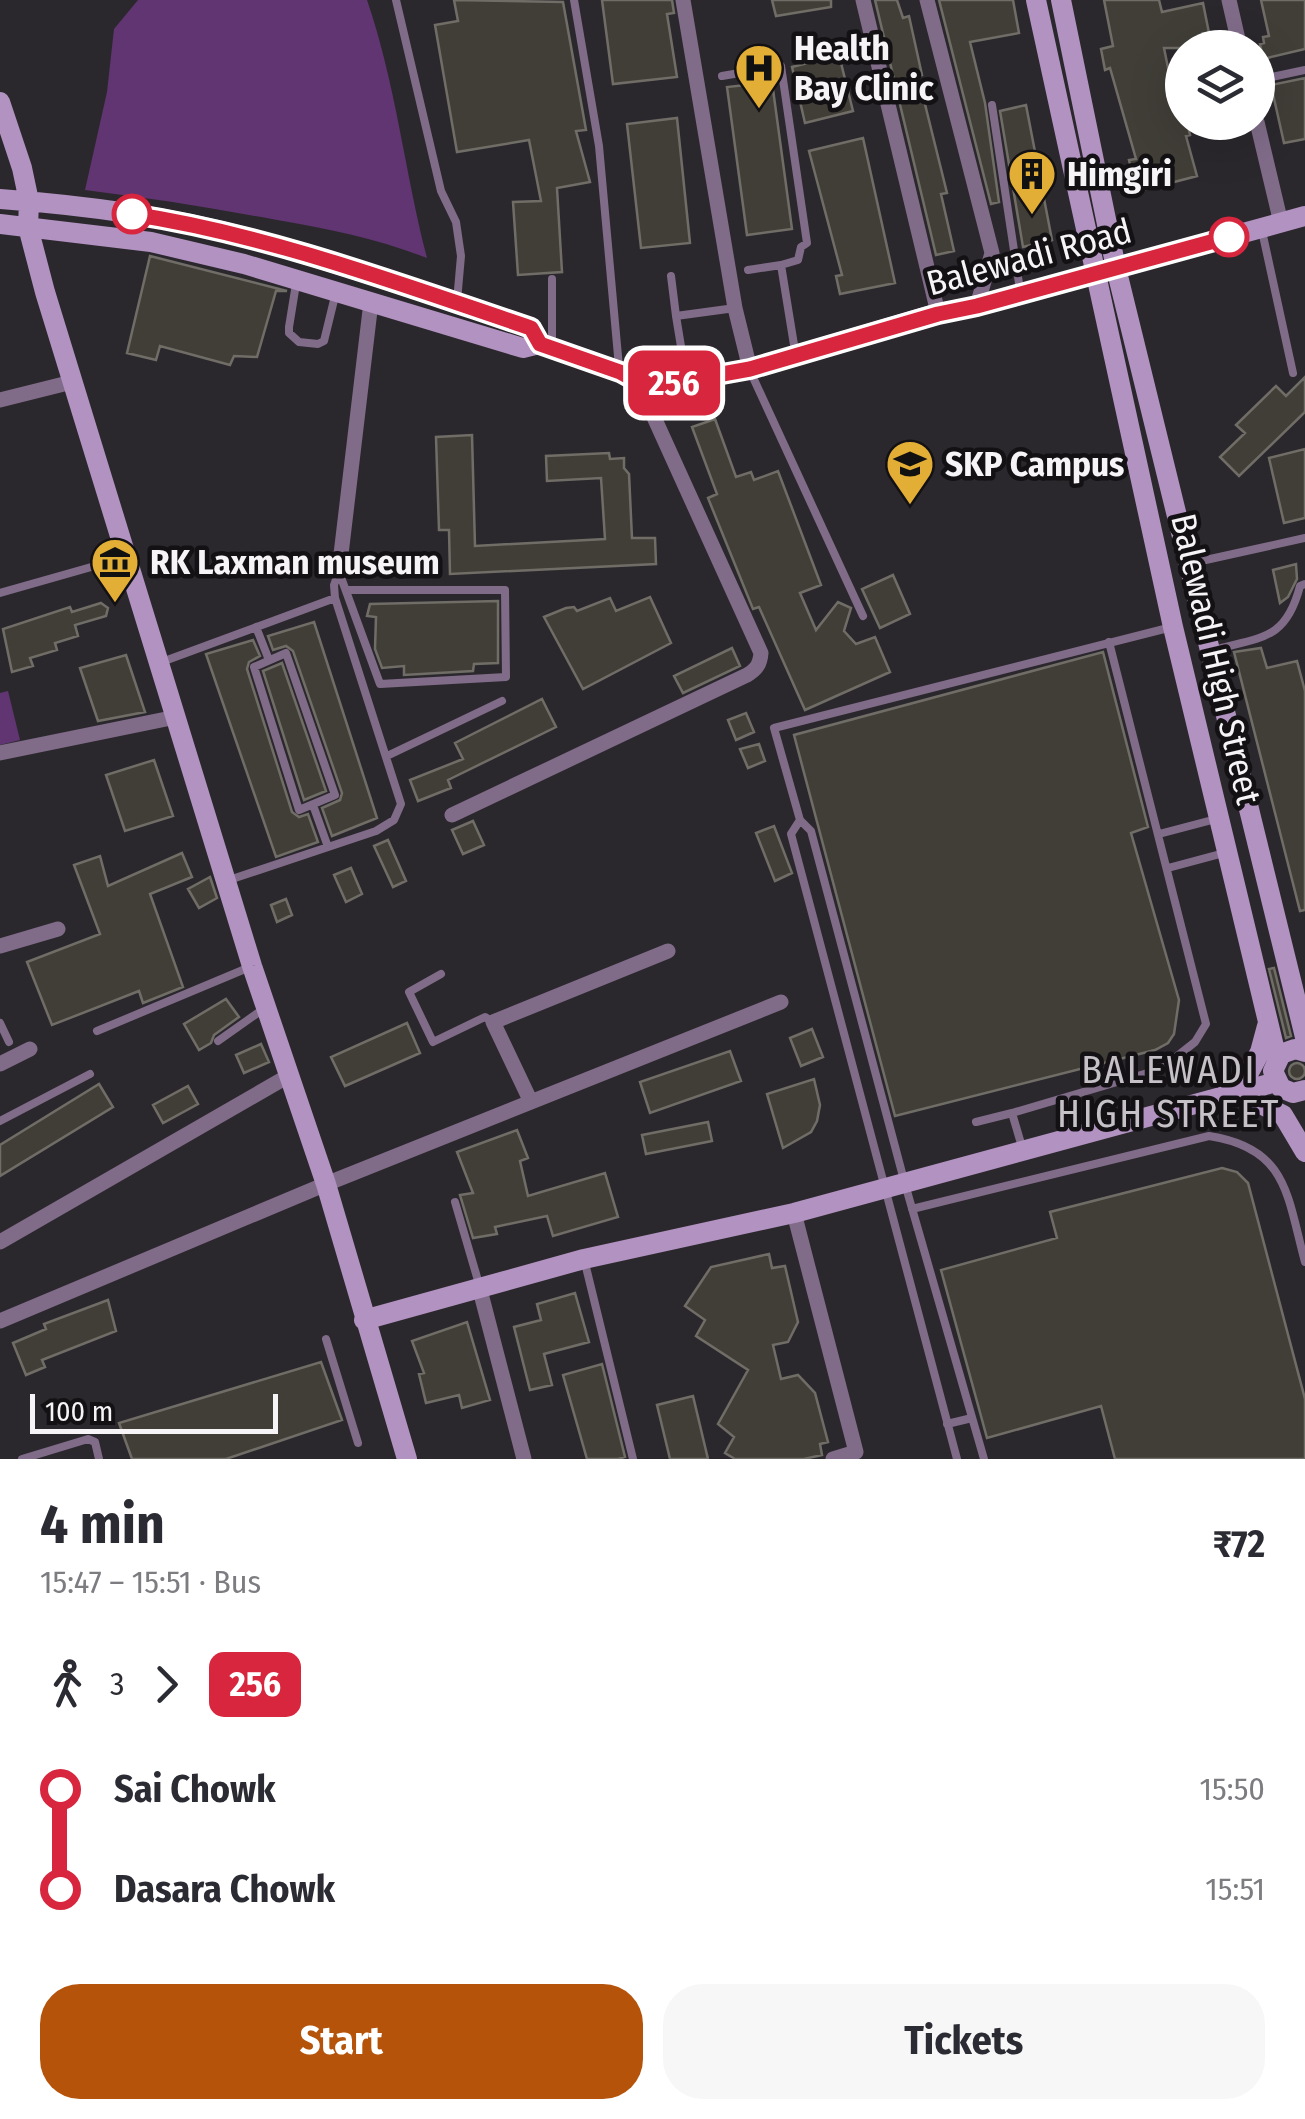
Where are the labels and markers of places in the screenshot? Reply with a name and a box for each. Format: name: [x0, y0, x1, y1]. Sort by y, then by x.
place label: Health Bay Clinic: [794, 27, 934, 109]
hospital icon: Health Bay Clinic: [733, 42, 785, 110]
building icon: Himgiri: [1006, 148, 1058, 216]
place label: Himgiri: [1067, 153, 1172, 195]
unlabelled marker: [113, 195, 151, 233]
unlabelled marker: [1210, 218, 1248, 256]
school or university icon: SKP Campus: [884, 438, 936, 506]
place label: SKP Campus: [945, 443, 1124, 485]
museum icon: RK Laxman museum: [89, 536, 141, 604]
place label: RK Laxman museum: [150, 541, 440, 583]

